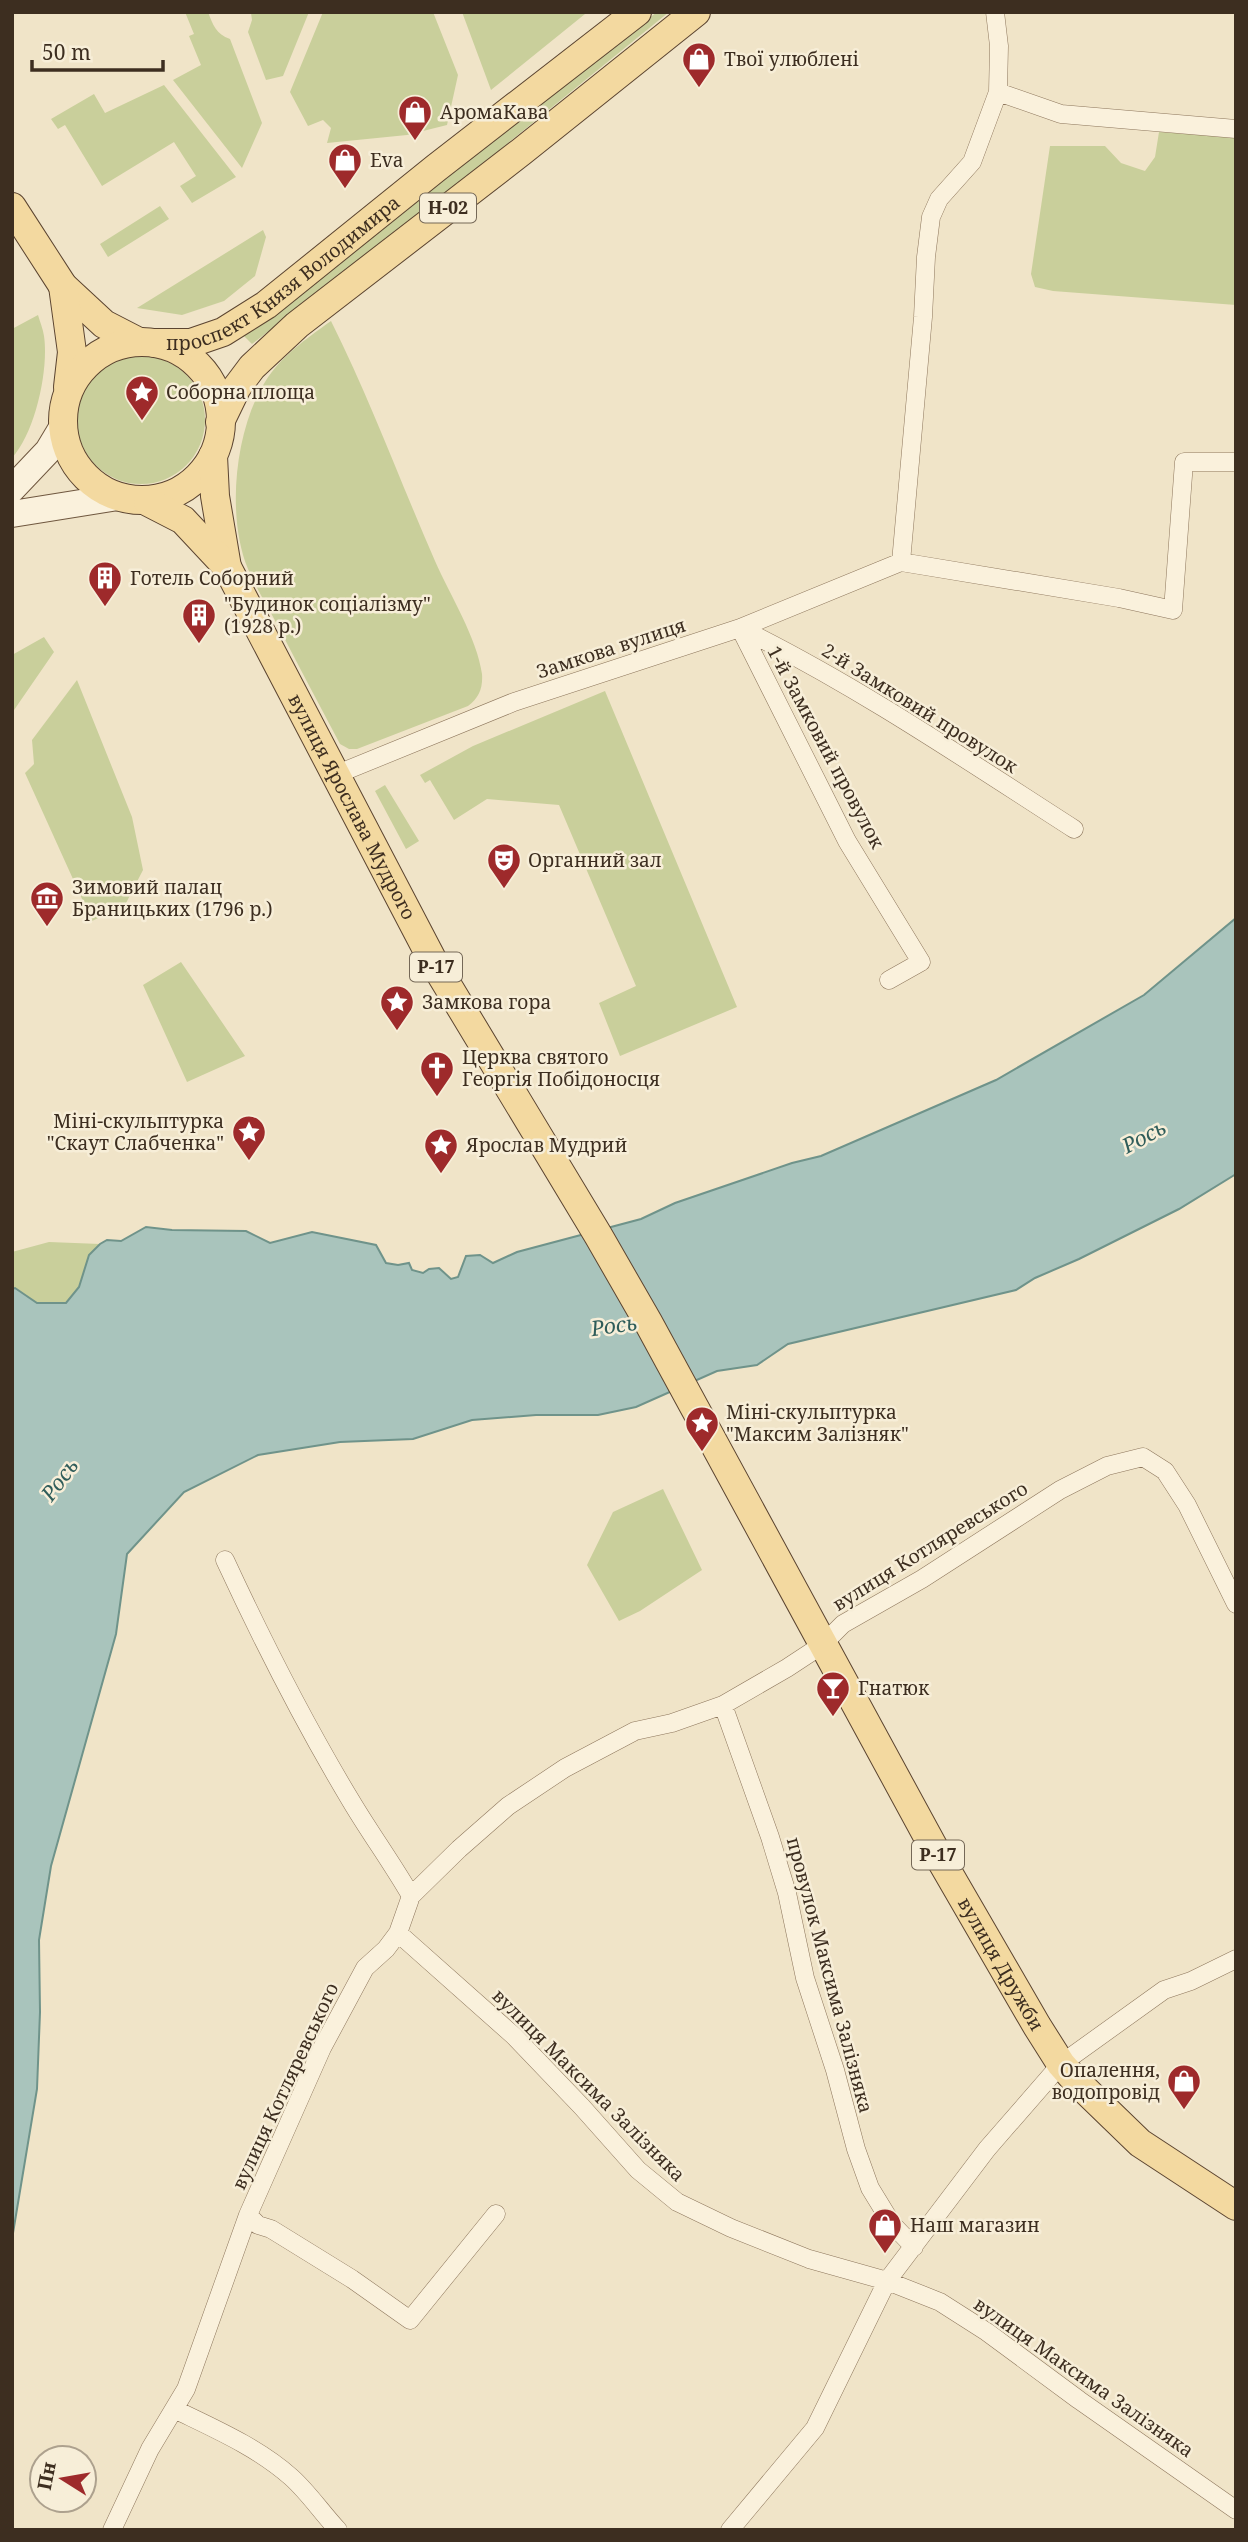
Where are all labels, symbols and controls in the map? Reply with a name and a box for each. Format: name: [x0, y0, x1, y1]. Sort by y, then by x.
scale bar: [32, 28, 163, 72]
text: 50 m: [42, 38, 91, 66]
shop icon: Твої улюблені: [680, 40, 718, 89]
place label: Твої улюблені: [724, 46, 859, 72]
shop icon: АромаКава: [396, 93, 434, 142]
place label: АромаКава: [440, 99, 549, 125]
shop icon: Eva: [326, 141, 364, 190]
place label: Eva: [370, 147, 404, 173]
street label: проспект Князя Володимира: [166, 189, 405, 356]
road number: Н-02: [420, 194, 476, 223]
place icon: Соборна площа: [123, 373, 161, 422]
place label: Соборна площа: [166, 379, 315, 405]
building icon: Готель Соборний: [86, 559, 124, 608]
place label: Готель Соборний: [130, 565, 294, 591]
place label: "Будинок соціалізму" (1928 р.): [224, 591, 431, 639]
building icon: "Будинок соціалізму" (1928 р.): [180, 596, 218, 645]
street label: Замкова вулиця: [533, 612, 689, 684]
street label: 2-й Замковий провулок: [817, 637, 1023, 779]
street label: 1-й Замковий провулок: [761, 641, 891, 854]
street label: вулиця Ярослава Мудрого: [282, 689, 422, 924]
theatre icon: Органний зал: [485, 841, 523, 890]
place label: Органний зал: [528, 847, 662, 873]
place label: Зимовий палац Браницьких (1796 р.): [72, 874, 273, 922]
museum icon: Зимовий палац Браницьких (1796 р.): [28, 879, 66, 928]
road number: Р-17: [410, 952, 462, 982]
place icon: Замкова гора: [378, 983, 416, 1032]
place label: Замкова гора: [422, 989, 551, 1015]
place label: Церква святого Георгія Побідоносця: [462, 1044, 660, 1092]
church icon: Церква святого Георгія Побідоносця: [418, 1049, 456, 1098]
place label: Міні-скульптурка "Скаут Слабченка": [47, 1108, 224, 1156]
place icon: Міні-скульптурка "Скаут Слабченка": [230, 1113, 268, 1162]
water label: Рось: [1116, 1113, 1170, 1160]
place icon: Ярослав Мудрий: [422, 1126, 460, 1175]
place label: Ярослав Мудрий: [465, 1132, 627, 1158]
water label: Рось: [588, 1308, 639, 1342]
place label: Міні-скульптурка "Максим Залізняк": [726, 1399, 909, 1447]
place icon: Міні-скульптурка "Максим Залізняк": [683, 1404, 721, 1453]
water label: Рось: [34, 1453, 84, 1507]
street label: вулиця Котляревського: [827, 1475, 1033, 1617]
bar icon: Гнатюк: [814, 1669, 852, 1718]
place label: Гнатюк: [858, 1675, 930, 1701]
street label: провулок Максима Залізняка: [781, 1834, 879, 2116]
road number: Р-17: [912, 1840, 964, 1870]
street label: вулиця Дружби: [952, 1892, 1050, 2035]
street label: вулиця Котляревського: [226, 1978, 344, 2194]
street label: вулиця Максима Залізняка: [487, 1983, 691, 2187]
place label: Опалення, водопровід: [1051, 2057, 1160, 2105]
shop icon: Опалення, водопровід: [1165, 2062, 1203, 2111]
shop icon: Наш магазин: [866, 2206, 904, 2255]
place label: Наш магазин: [910, 2212, 1040, 2238]
street label: вулиця Максима Залізняка: [969, 2291, 1199, 2463]
north arrow: [28, 2444, 98, 2514]
text: Пн: [31, 2459, 62, 2492]

